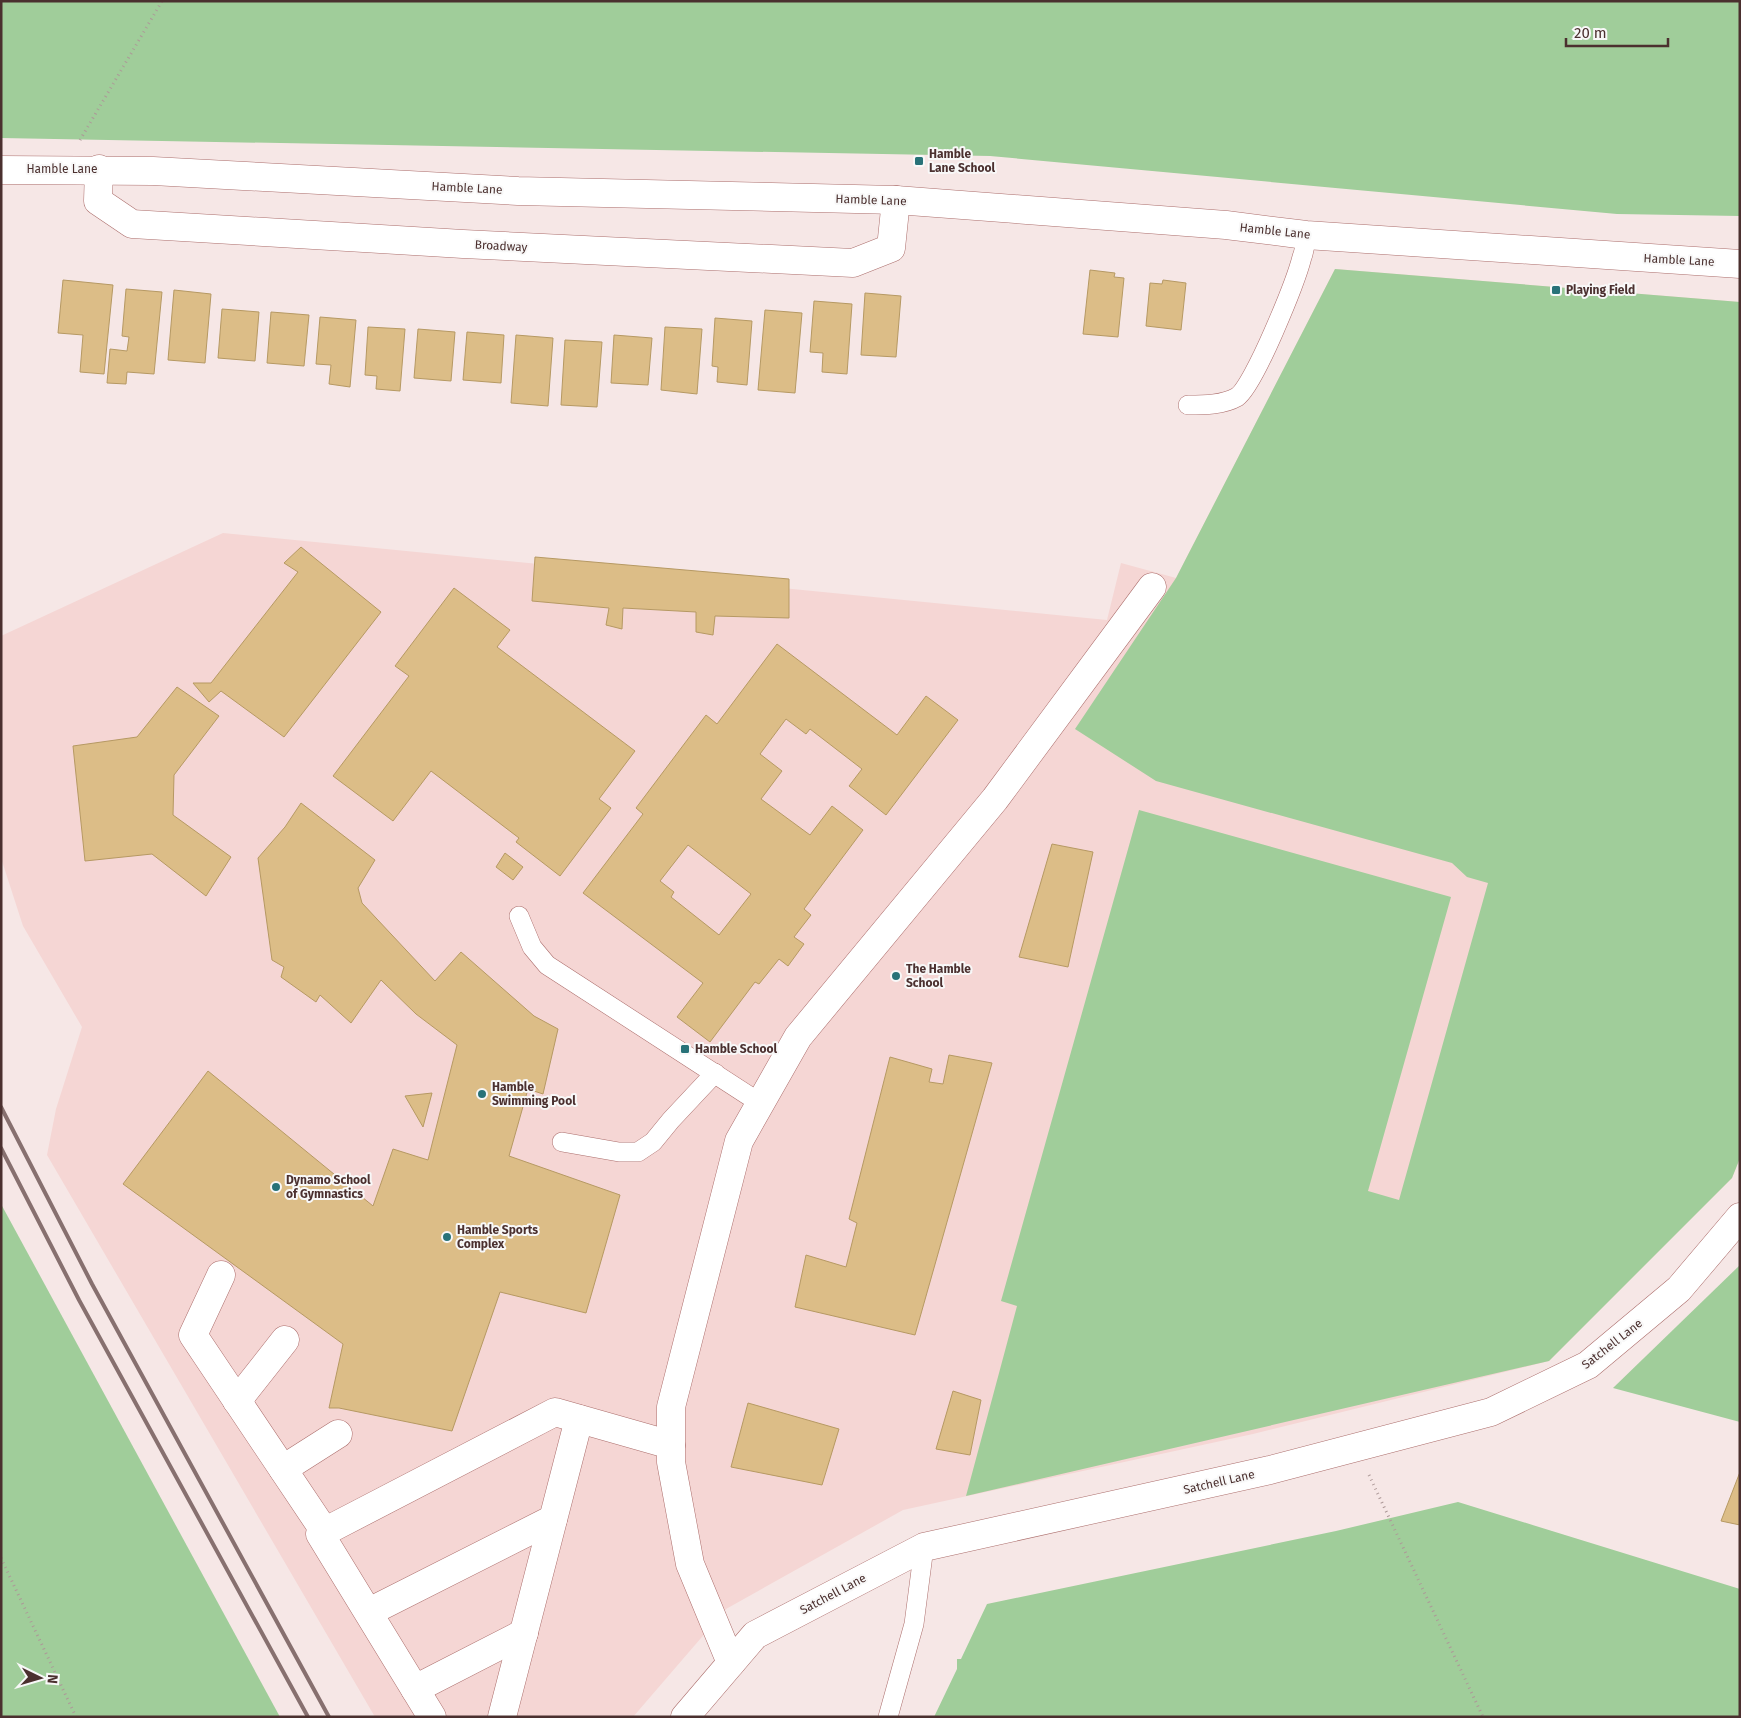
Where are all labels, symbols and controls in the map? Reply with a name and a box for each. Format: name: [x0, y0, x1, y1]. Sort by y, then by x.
scale bar: [1566, 15, 1668, 47]
text: 20 m: [1574, 24, 1607, 42]
place label: Hamble Lane School: [929, 147, 996, 175]
marker: Hamble Lane School: [913, 155, 925, 167]
street label: Hamble Lane: [26, 162, 98, 176]
street label: Hamble Lane: [431, 179, 503, 197]
street label: Hamble Lane: [835, 192, 907, 208]
street label: Hamble Lane: [1239, 220, 1311, 242]
street label: Broadway: [474, 238, 528, 254]
street label: Hamble Lane: [1643, 251, 1715, 269]
place label: Playing Field: [1566, 283, 1635, 297]
marker: Playing Field: [1550, 284, 1562, 296]
place label: The Hamble School: [906, 962, 971, 990]
marker: The Hamble School: [890, 970, 902, 982]
place label: Hamble School: [695, 1042, 777, 1056]
marker: Hamble School: [679, 1043, 691, 1055]
place label: Hamble Swimming Pool: [492, 1080, 576, 1108]
marker: Hamble Swimming Pool: [476, 1088, 488, 1100]
place label: Dynamo School of Gymnastics: [286, 1173, 371, 1201]
marker: Dynamo School of Gymnastics: [270, 1181, 282, 1193]
place label: Hamble Sports Complex: [457, 1223, 538, 1251]
marker: Hamble Sports Complex: [441, 1231, 453, 1243]
street label: Satchell Lane: [1579, 1316, 1645, 1372]
street label: Satchell Lane: [1182, 1467, 1256, 1497]
street label: Satchell Lane: [798, 1571, 868, 1617]
north arrow: [15, 1653, 65, 1703]
text: N: [44, 1674, 61, 1684]

